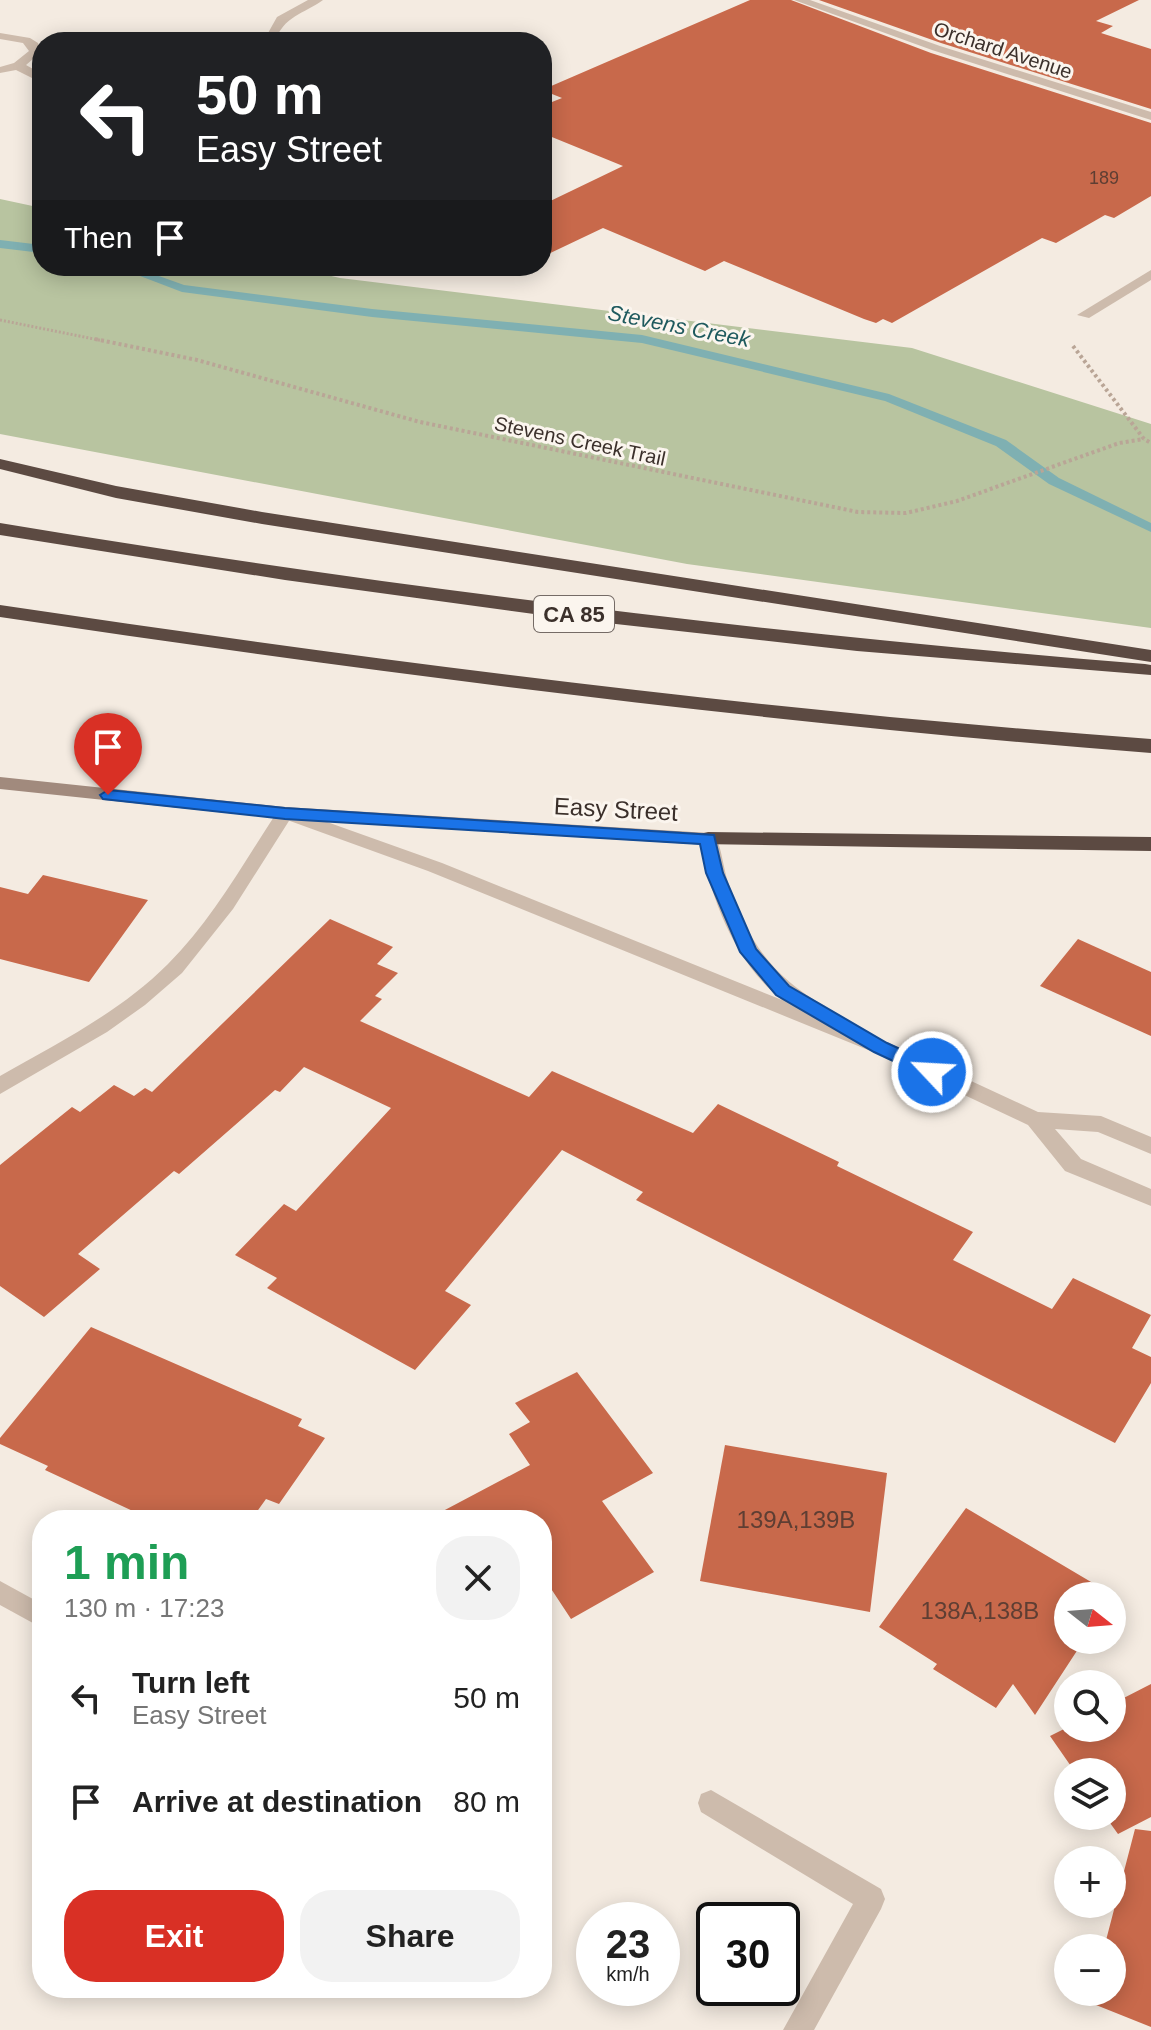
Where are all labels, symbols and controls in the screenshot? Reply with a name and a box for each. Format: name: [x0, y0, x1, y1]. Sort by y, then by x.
street label: Orchard Avenue: [931, 17, 1075, 83]
text: 50 m: [196, 63, 324, 126]
icon: left: [64, 64, 168, 168]
text: Easy Street: [196, 129, 382, 170]
house number: 189: [1089, 168, 1119, 188]
icon: arrive: [148, 216, 192, 260]
text: Then: [64, 221, 132, 254]
water label: Stevens Creek: [606, 300, 753, 352]
street label: Stevens Creek Trail: [492, 412, 668, 470]
road number: CA 85: [534, 596, 614, 632]
pin: [74, 713, 142, 795]
icon: arrive: [86, 725, 130, 769]
street label: Easy Street: [553, 792, 679, 826]
position arrow: [890, 1030, 974, 1114]
house number: 139A,139B: [737, 1506, 855, 1533]
text: 1 min: [64, 1536, 189, 1589]
button: close: [436, 1536, 520, 1620]
north arrow: [1054, 1582, 1126, 1654]
map controls: [1054, 1582, 1126, 2006]
text: 130 m · 17:23: [64, 1593, 224, 1623]
house number: 138A,138B: [921, 1597, 1039, 1624]
text: Turn left: [132, 1666, 250, 1699]
button: search: [1054, 1670, 1126, 1742]
icon: left: [64, 1676, 108, 1720]
text: 50 m: [453, 1681, 520, 1714]
text: Easy Street: [132, 1700, 266, 1730]
button: layers: [1054, 1758, 1126, 1830]
icon: arrive: [64, 1780, 108, 1824]
text: Arrive at destination: [132, 1785, 422, 1818]
text: 80 m: [453, 1785, 520, 1818]
button: +: [1054, 1846, 1126, 1918]
button: Exit: [64, 1890, 284, 1982]
button: Share: [300, 1890, 520, 1982]
speed limit sign: 30: [696, 1902, 800, 2006]
text: 23: [606, 1922, 650, 1966]
button: −: [1054, 1934, 1126, 2006]
text: km/h: [606, 1963, 650, 1985]

